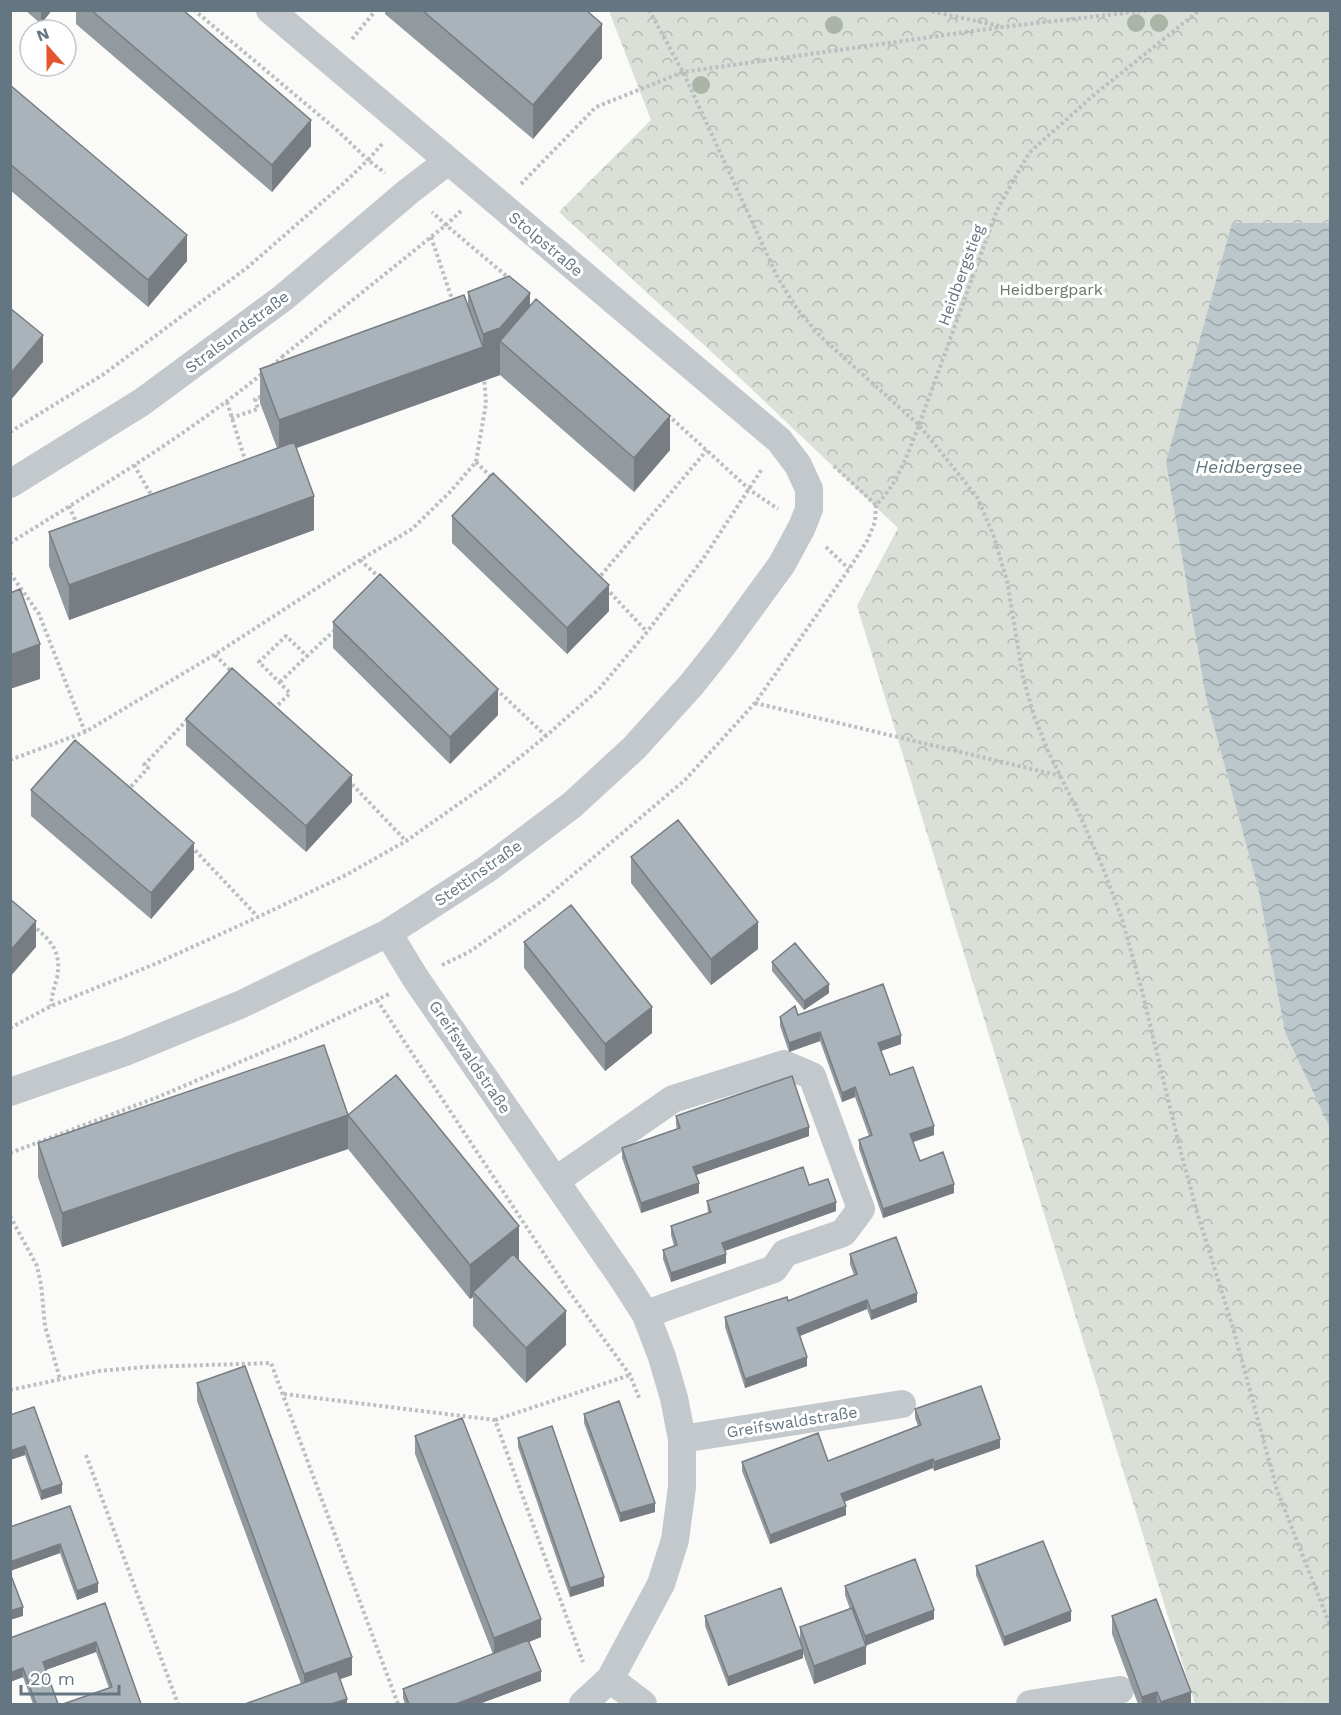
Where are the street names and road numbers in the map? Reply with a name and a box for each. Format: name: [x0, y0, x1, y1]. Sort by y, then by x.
street label: Stolpstraße: [505, 207, 587, 281]
street label: Heidbergstieg: [934, 221, 988, 328]
street label: Stralsundstraße: [181, 287, 293, 377]
street label: Stettinstraße: [431, 836, 525, 910]
street label: Greifswaldstraße: [425, 997, 515, 1117]
street label: Greifswaldstraße: [725, 1402, 859, 1442]

